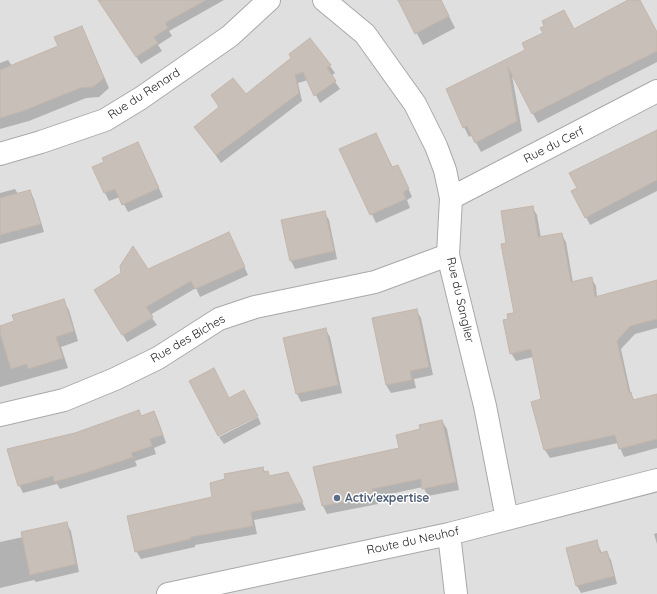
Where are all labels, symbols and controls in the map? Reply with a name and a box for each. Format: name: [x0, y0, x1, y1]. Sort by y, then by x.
street label: Rue du Renard: [105, 65, 183, 123]
street label: Rue du Cerf: [521, 124, 587, 166]
street label: Rue du Sanglier: [443, 256, 477, 344]
street label: Rue des Biches: [148, 312, 228, 366]
place label: Activ'expertise: [345, 491, 429, 505]
marker: Activ'expertise: [332, 493, 342, 503]
street label: Route du Neuhof: [365, 524, 461, 558]

